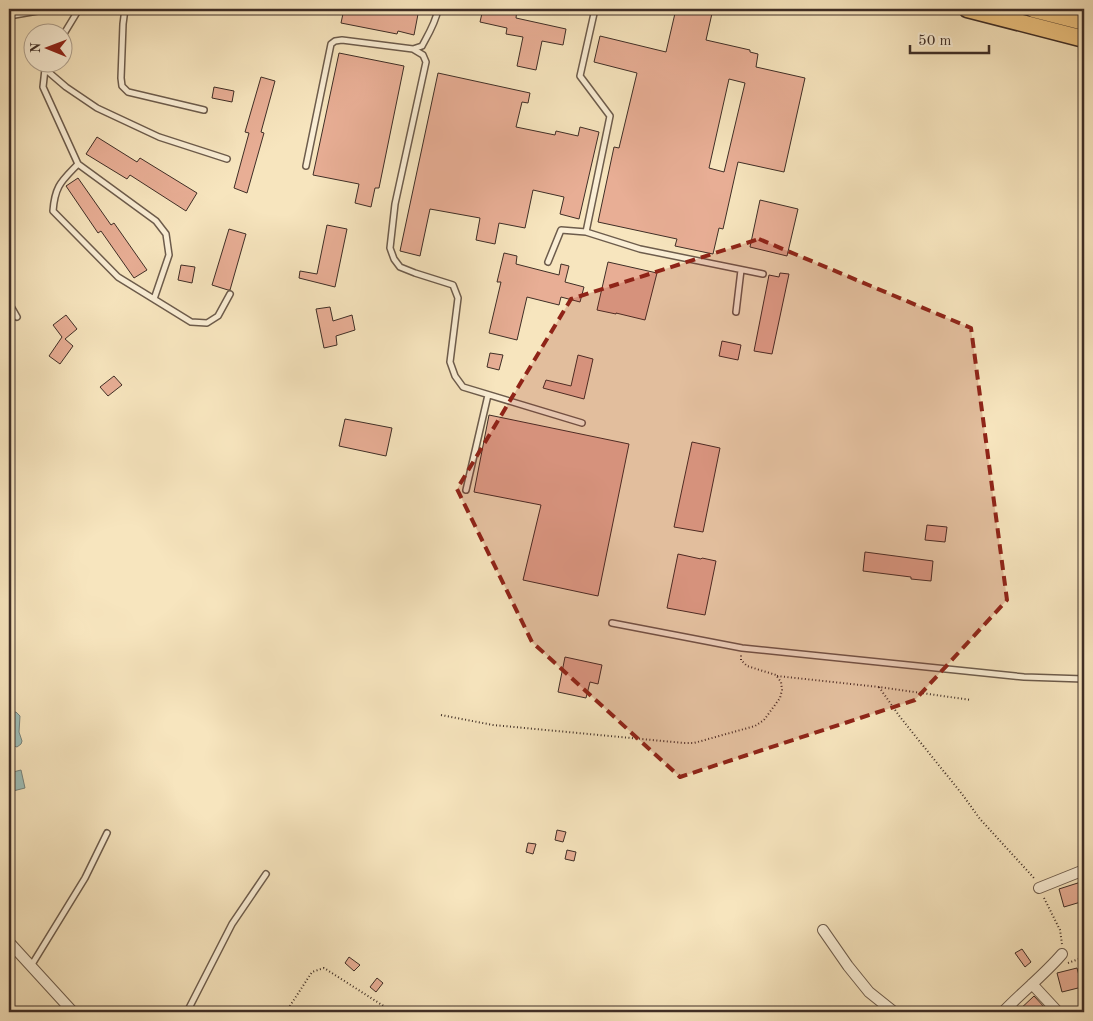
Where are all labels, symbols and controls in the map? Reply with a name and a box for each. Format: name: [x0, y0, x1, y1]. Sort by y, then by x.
north arrow: [22, 22, 72, 72]
scale bar: [910, 22, 989, 54]
text: 50 m: [918, 34, 952, 49]
text: N: [29, 42, 43, 53]

